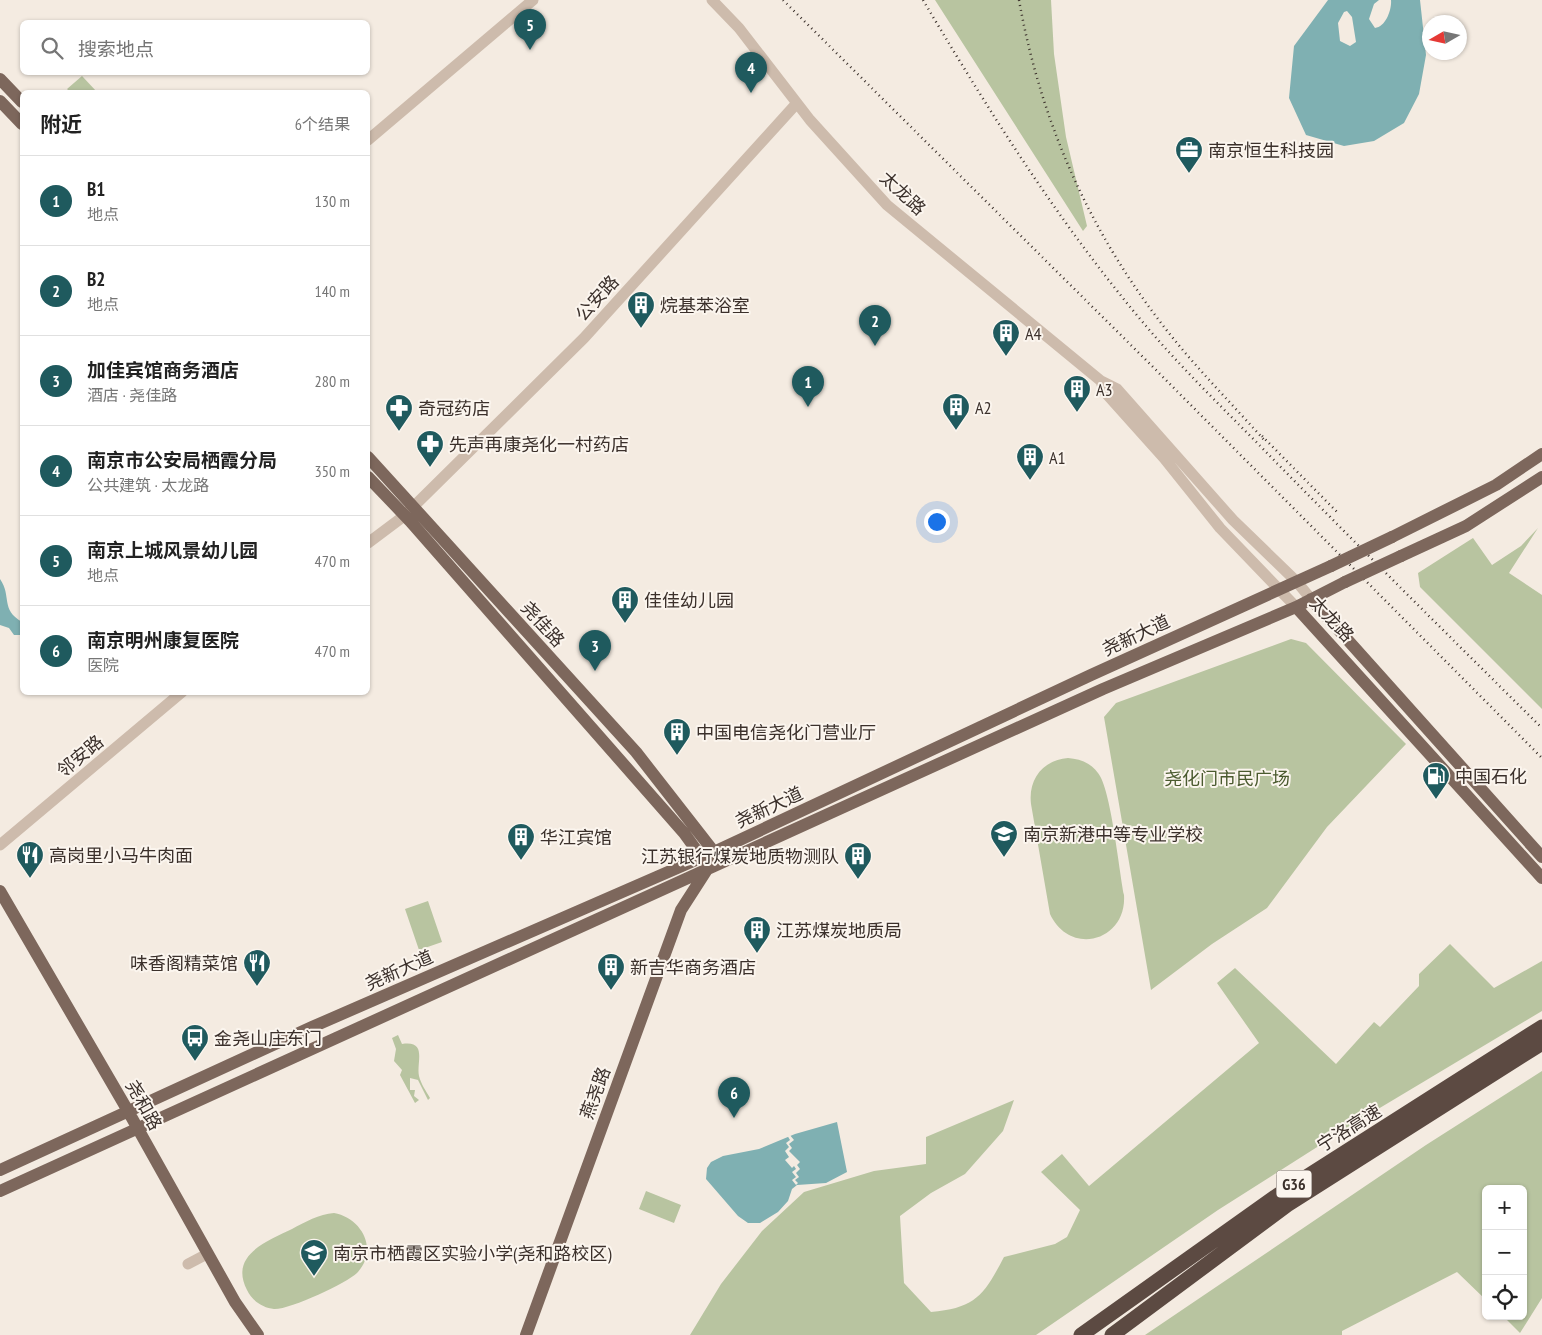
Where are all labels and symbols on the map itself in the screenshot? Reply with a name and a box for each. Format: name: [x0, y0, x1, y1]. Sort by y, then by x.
pin: 5: [514, 9, 546, 50]
north arrow: [1422, 15, 1467, 60]
pin: 4: [735, 52, 767, 93]
office icon: 南京恒生科技园: [1174, 135, 1204, 174]
place label: 南京恒生科技园: [1208, 139, 1334, 162]
street label: 太龙路: [875, 166, 931, 220]
street label: 公安路: [570, 270, 624, 326]
building icon: 烷基苯浴室: [626, 290, 656, 329]
place label: 烷基苯浴室: [660, 294, 750, 317]
pin: 2: [859, 305, 891, 346]
building icon: A4: [991, 318, 1021, 357]
place label: A4: [1025, 322, 1042, 345]
pin: 1: [792, 366, 824, 407]
building icon: A3: [1062, 374, 1092, 413]
place label: A3: [1096, 378, 1113, 401]
building icon: A2: [941, 392, 971, 431]
pharmacy icon: 奇冠药店: [384, 393, 414, 432]
place label: A2: [975, 396, 992, 419]
place label: 奇冠药店: [418, 397, 490, 420]
pharmacy icon: 先声再康尧化一村药店: [415, 429, 445, 468]
place label: 先声再康尧化一村药店: [449, 433, 629, 456]
building icon: A1: [1015, 442, 1045, 481]
place label: A1: [1049, 446, 1066, 469]
your location: [924, 509, 950, 535]
building icon: 佳佳幼儿园: [610, 585, 640, 624]
place label: 佳佳幼儿园: [644, 589, 734, 612]
street label: 太龙路: [1305, 591, 1359, 647]
street label: 尧佳路: [516, 596, 570, 652]
street label: 尧新大道: [1099, 609, 1173, 661]
pin: 3: [579, 630, 611, 671]
building icon: 中国电信尧化门营业厅: [662, 717, 692, 756]
place label: 中国电信尧化门营业厅: [696, 721, 876, 744]
street label: 邻安路: [52, 730, 108, 782]
fuel station icon: 中国石化: [1421, 761, 1451, 800]
place label: 中国石化: [1455, 765, 1527, 788]
park label: 尧化门市民广场: [1164, 767, 1290, 790]
street label: 尧新大道: [732, 781, 806, 833]
school or university icon: 南京新港中等专业学校: [989, 819, 1019, 858]
building icon: 华江宾馆: [506, 822, 536, 861]
place label: 南京新港中等专业学校: [1023, 823, 1203, 846]
place label: 华江宾馆: [540, 826, 612, 849]
restaurant icon: 高岗里小马牛肉面: [15, 840, 45, 879]
building icon: 江苏银行煤炭地质物测队: [843, 841, 873, 880]
place label: 高岗里小马牛肉面: [49, 844, 193, 867]
place label: 江苏银行煤炭地质物测队: [641, 845, 839, 868]
building icon: 江苏煤炭地质局: [742, 915, 772, 954]
place label: 江苏煤炭地质局: [776, 919, 902, 942]
street label: 尧新大道: [361, 945, 437, 995]
restaurant icon: 味香阁精菜馆: [242, 948, 272, 987]
place label: 味香阁精菜馆: [130, 952, 238, 975]
building icon: 新吉华商务酒店: [596, 952, 626, 991]
place label: 新吉华商务酒店: [630, 956, 756, 979]
bus stop icon: 金尧山庄东门: [180, 1023, 210, 1062]
place label: 金尧山庄东门: [214, 1027, 322, 1050]
street label: 燕尧路: [575, 1064, 615, 1122]
street label: 尧和路: [121, 1076, 167, 1134]
pin: 6: [718, 1077, 750, 1118]
street label: 宁洛高速: [1312, 1099, 1386, 1157]
road number: G36: [1276, 1170, 1312, 1198]
school or university icon: 南京市栖霞区实验小学(尧和路校区): [299, 1238, 329, 1277]
place label: 南京市栖霞区实验小学(尧和路校区): [333, 1242, 612, 1265]

